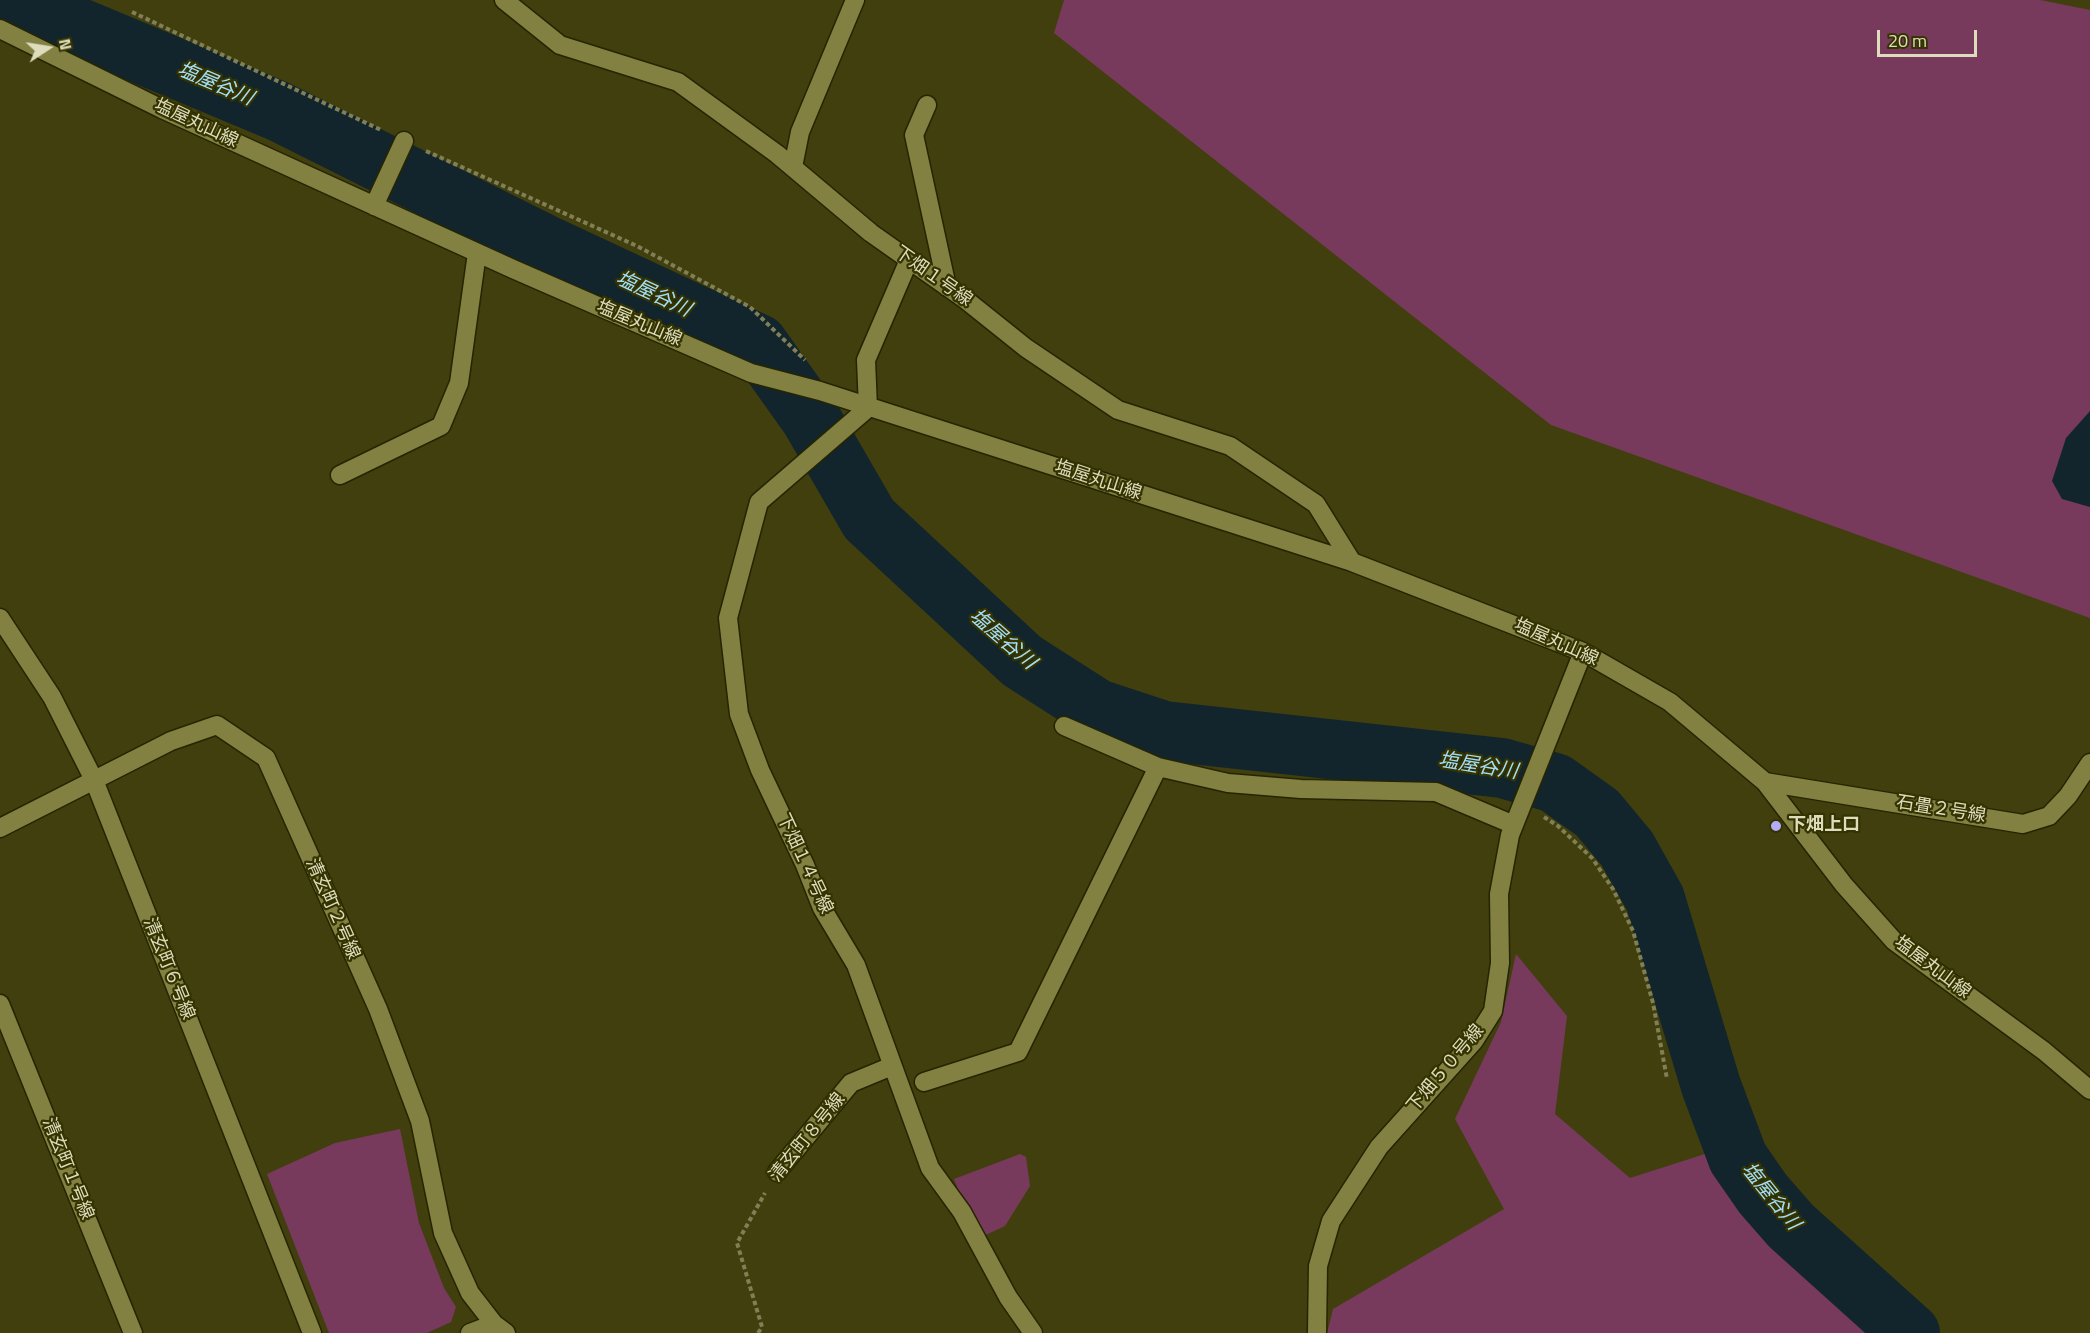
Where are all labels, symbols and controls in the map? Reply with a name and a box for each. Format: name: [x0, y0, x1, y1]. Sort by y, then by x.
north arrow: [18, 18, 78, 78]
scale bar: [1880, 18, 1980, 56]
text: 20 m: [1888, 27, 1927, 54]
text: N: [53, 36, 78, 52]
water label: 塩屋谷川: [173, 58, 257, 112]
street label: 塩屋丸山線: [151, 95, 241, 153]
street label: 下畑１号線: [890, 242, 976, 312]
water label: 塩屋谷川: [612, 267, 694, 323]
street label: 塩屋丸山線: [593, 296, 685, 352]
street label: 塩屋丸山線: [1052, 457, 1144, 505]
water label: 塩屋谷川: [964, 605, 1040, 675]
street label: 塩屋丸山線: [1510, 615, 1602, 671]
water label: 塩屋谷川: [1437, 749, 1519, 785]
street label: 石畳２号線: [1895, 792, 1987, 828]
street label: 下畑１４号線: [771, 810, 837, 918]
place label: 下畑上口: [1788, 815, 1860, 837]
marker: 下畑上口: [1769, 819, 1783, 833]
street label: 清玄町２号線: [300, 855, 364, 963]
street label: 清玄町６号線: [138, 915, 198, 1023]
street label: 塩屋丸山線: [1890, 932, 1974, 1004]
street label: 下畑５０号線: [1403, 1021, 1489, 1117]
street label: 清玄町８号線: [766, 1089, 850, 1187]
street label: 清玄町１号線: [37, 1115, 97, 1223]
water label: 塩屋谷川: [1736, 1158, 1804, 1236]

